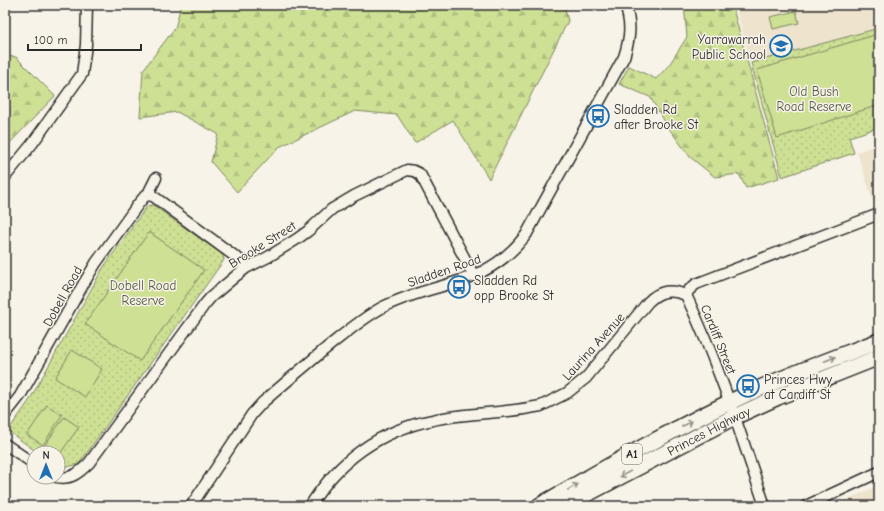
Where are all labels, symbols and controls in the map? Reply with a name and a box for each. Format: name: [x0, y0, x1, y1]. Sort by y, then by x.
scale bar: [28, 26, 141, 52]
place label: Yarrawarrah Public School: [692, 32, 766, 62]
text: 100 m: [34, 33, 67, 47]
school or university icon: Yarrawarrah Public School: [768, 33, 794, 59]
park label: Old Bush Road Reserve: [776, 84, 852, 114]
place label: Sladden Rd after Brooke St: [614, 102, 699, 132]
bus stop icon: Sladden Rd after Brooke St: [585, 103, 611, 129]
street label: Brooke Street: [226, 217, 300, 271]
street label: Sladden Road: [405, 251, 483, 290]
street label: Dobell Road: [40, 263, 85, 329]
place label: Sladden Rd opp Brooke St: [474, 273, 555, 303]
bus stop icon: Sladden Rd opp Brooke St: [446, 274, 472, 300]
park label: Dobell Road Reserve: [110, 278, 176, 308]
street label: Cardiff Street: [698, 302, 740, 377]
street label: Laurina Avenue: [559, 309, 628, 383]
one-way arrow: [823, 355, 835, 363]
place label: Princes Hwy at Cardiff St: [764, 372, 832, 402]
bus stop icon: Princes Hwy at Cardiff St: [735, 373, 761, 399]
street label: Princes Highway: [665, 404, 753, 459]
one-way arrow: [681, 420, 693, 428]
road number: A1: [622, 444, 642, 464]
north arrow: [26, 445, 66, 485]
text: N: [42, 449, 50, 462]
one-way arrow: [619, 471, 631, 478]
one-way arrow: [567, 482, 579, 490]

